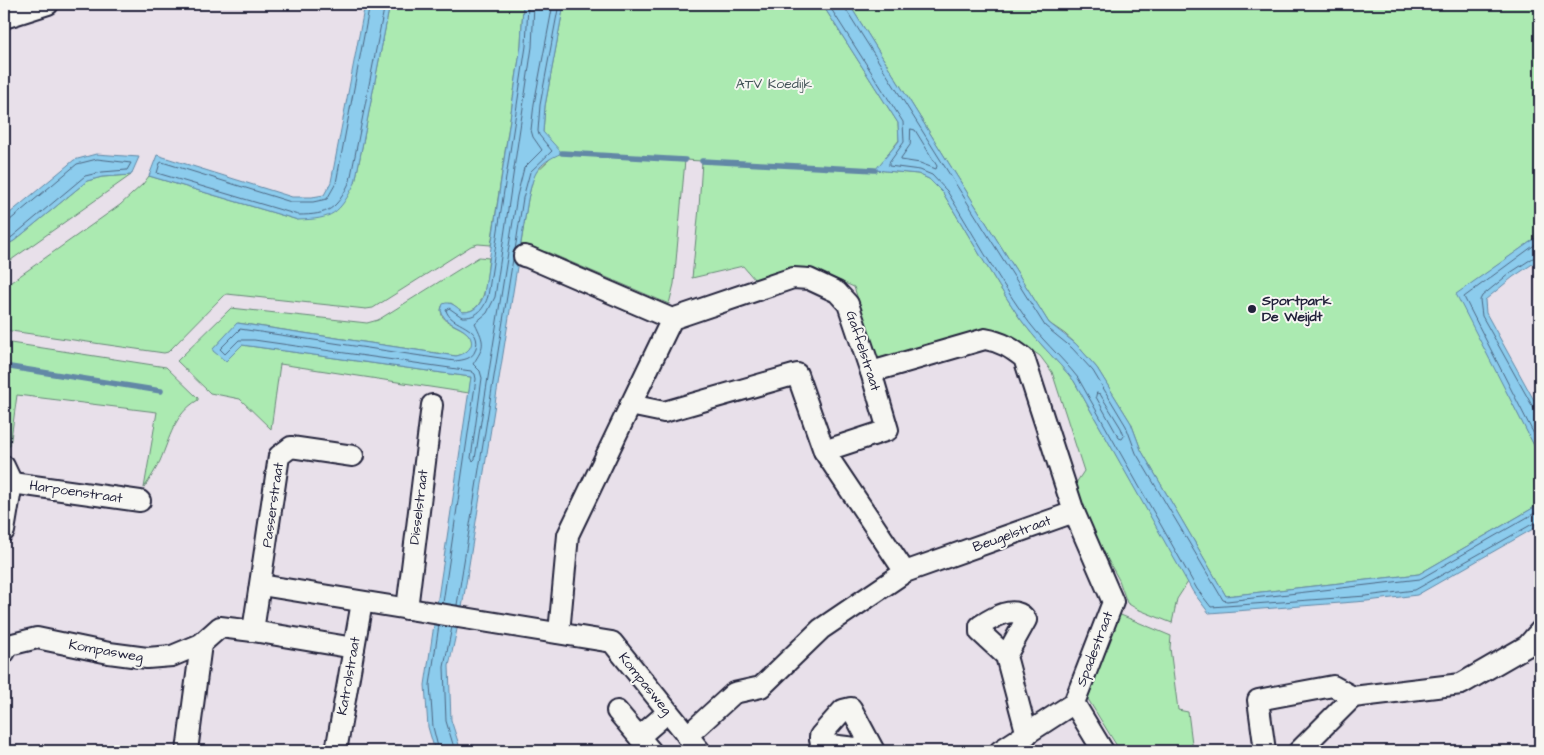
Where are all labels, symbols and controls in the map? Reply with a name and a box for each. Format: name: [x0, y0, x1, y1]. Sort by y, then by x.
park label: ATV Koedijk: [736, 74, 813, 94]
place label: Sportpark De Weijdt: [1261, 291, 1332, 327]
marker: Sportpark De Weijdt: [1246, 303, 1258, 315]
street label: Gaffelstraat: [841, 308, 886, 394]
street label: Passerstraat: [257, 461, 289, 549]
street label: Disselstraat: [404, 468, 434, 546]
street label: Harpoenstraat: [28, 476, 124, 508]
street label: Beugelstraat: [970, 510, 1054, 557]
street label: Spadestraat: [1072, 608, 1119, 689]
street label: Kompasweg: [67, 635, 145, 667]
street label: Katrolstraat: [332, 635, 366, 717]
street label: Kompasweg: [614, 648, 676, 720]

